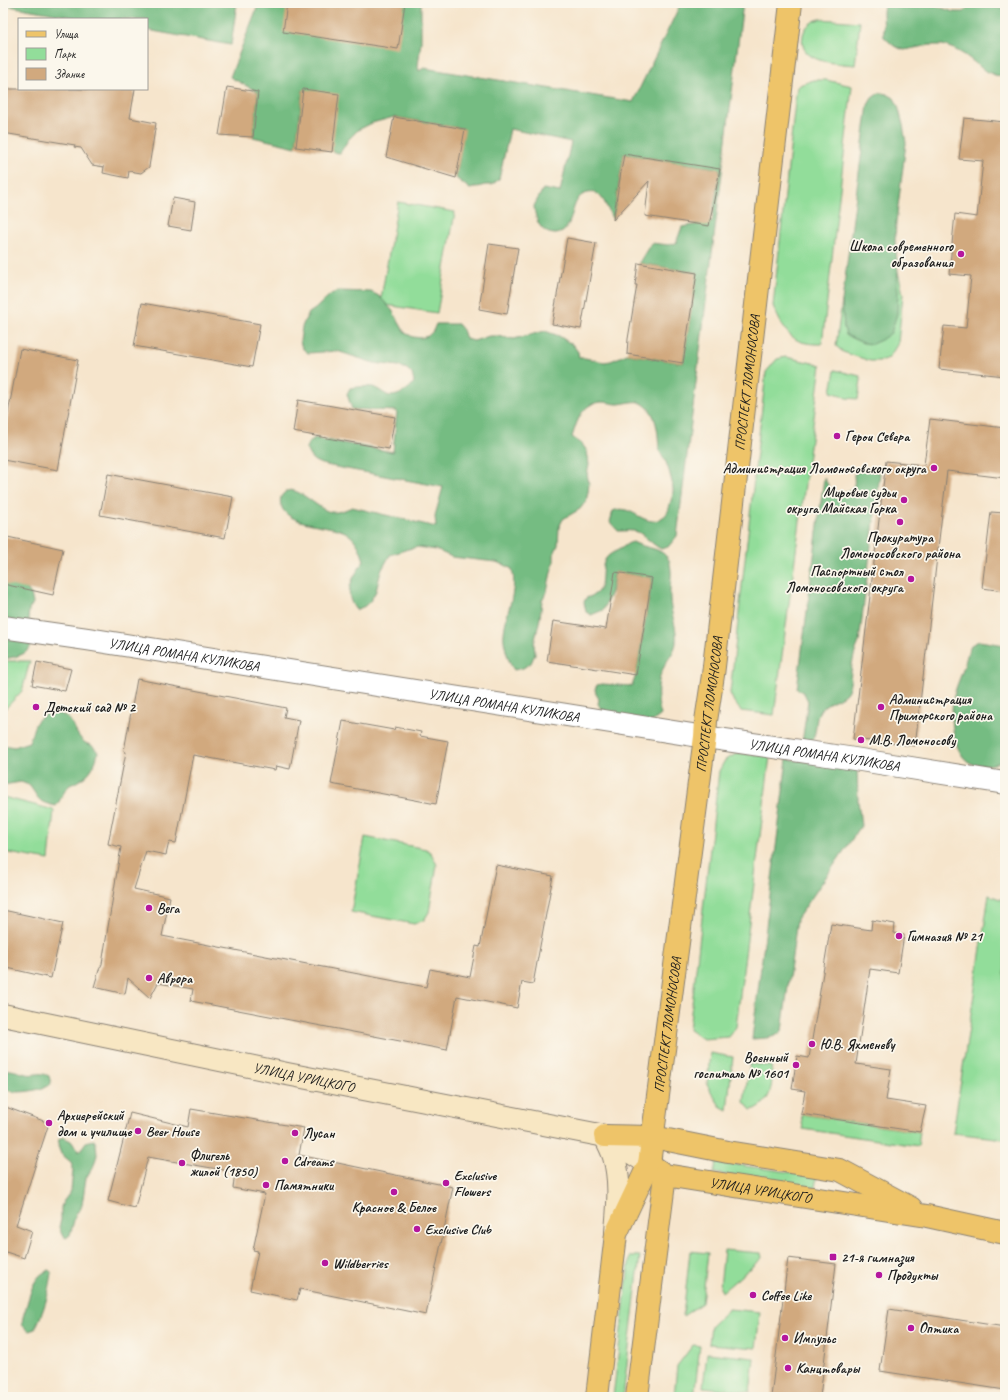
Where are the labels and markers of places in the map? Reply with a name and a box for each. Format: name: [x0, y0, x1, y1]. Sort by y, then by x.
place label: Школа современного образования: [849, 238, 955, 271]
marker: Школа современного образования: [956, 249, 966, 259]
place label: Герои Севера: [845, 428, 911, 445]
marker: Герои Севера: [832, 431, 842, 441]
place label: Администрация Ломоносовского округа: [723, 460, 927, 477]
marker: Администрация Ломоносовского округа: [929, 463, 939, 473]
place label: Мировые судьи округа Майская Горка: [786, 484, 898, 517]
marker: Мировые судьи округа Майская Горка: [899, 495, 909, 505]
marker: Прокуратура Ломоносовского района: [895, 517, 905, 527]
place label: Прокуратура Ломоносовского района: [840, 529, 961, 562]
place label: Паспортный стол Ломоносовского округа: [786, 563, 905, 596]
marker: Паспортный стол Ломоносовского округа: [906, 574, 916, 584]
place label: Администрация Приморского района: [889, 691, 993, 724]
place label: Детский сад № 2: [44, 699, 137, 716]
marker: Детский сад № 2: [31, 702, 41, 712]
marker: Администрация Приморского района: [876, 702, 886, 712]
place label: М.В. Ломоносову: [869, 732, 957, 749]
marker: М.В. Ломоносову: [856, 735, 866, 745]
place label: Вега: [157, 900, 180, 917]
marker: Вега: [144, 903, 154, 913]
place label: Гимназия № 21: [907, 928, 984, 945]
marker: Гимназия № 21: [894, 931, 904, 941]
place label: Аврора: [157, 970, 193, 987]
marker: Аврора: [144, 973, 154, 983]
place label: Ю.В. Яхменеву: [820, 1036, 897, 1053]
marker: Ю.В. Яхменеву: [807, 1039, 817, 1049]
place label: Военный госпиталь № 1601: [694, 1049, 790, 1082]
marker: Военный госпиталь № 1601: [791, 1060, 801, 1070]
place label: Архиерейский дом и училище: [57, 1107, 133, 1140]
marker: Архиерейский дом и училище: [44, 1118, 54, 1128]
place label: Beer House: [146, 1123, 200, 1140]
place label: Лусан: [303, 1125, 335, 1142]
marker: Beer House: [133, 1126, 143, 1136]
marker: Лусан: [290, 1128, 300, 1138]
place label: Флигель жилой (1850): [190, 1147, 258, 1180]
place label: Cdreams: [293, 1153, 336, 1170]
marker: Cdreams: [280, 1156, 290, 1166]
marker: Флигель жилой (1850): [177, 1158, 187, 1168]
place label: Exclusive Flowers: [454, 1167, 497, 1200]
place label: Памятники: [274, 1177, 335, 1194]
marker: Exclusive Flowers: [441, 1178, 451, 1188]
marker: Памятники: [261, 1180, 271, 1190]
marker: Красное & Белое: [389, 1187, 399, 1197]
place label: Красное & Белое: [352, 1199, 438, 1216]
place label: Exclusive Club: [425, 1221, 493, 1238]
marker: Exclusive Club: [412, 1224, 422, 1234]
place label: 21-я гимназия: [841, 1249, 915, 1267]
marker: 21-я гимназия: [828, 1252, 838, 1262]
place label: Wildberries: [333, 1255, 390, 1272]
marker: Wildberries: [320, 1258, 330, 1268]
place label: Продукты: [887, 1267, 939, 1284]
marker: Продукты: [874, 1270, 884, 1280]
place label: Coffee Like: [761, 1287, 812, 1304]
marker: Coffee Like: [748, 1290, 758, 1300]
place label: Оптика: [919, 1320, 959, 1337]
marker: Оптика: [906, 1323, 916, 1333]
place label: Импульс: [793, 1330, 837, 1347]
marker: Импульс: [780, 1333, 790, 1343]
place label: Канцтовары: [796, 1360, 861, 1377]
marker: Канцтовары: [783, 1363, 793, 1373]

